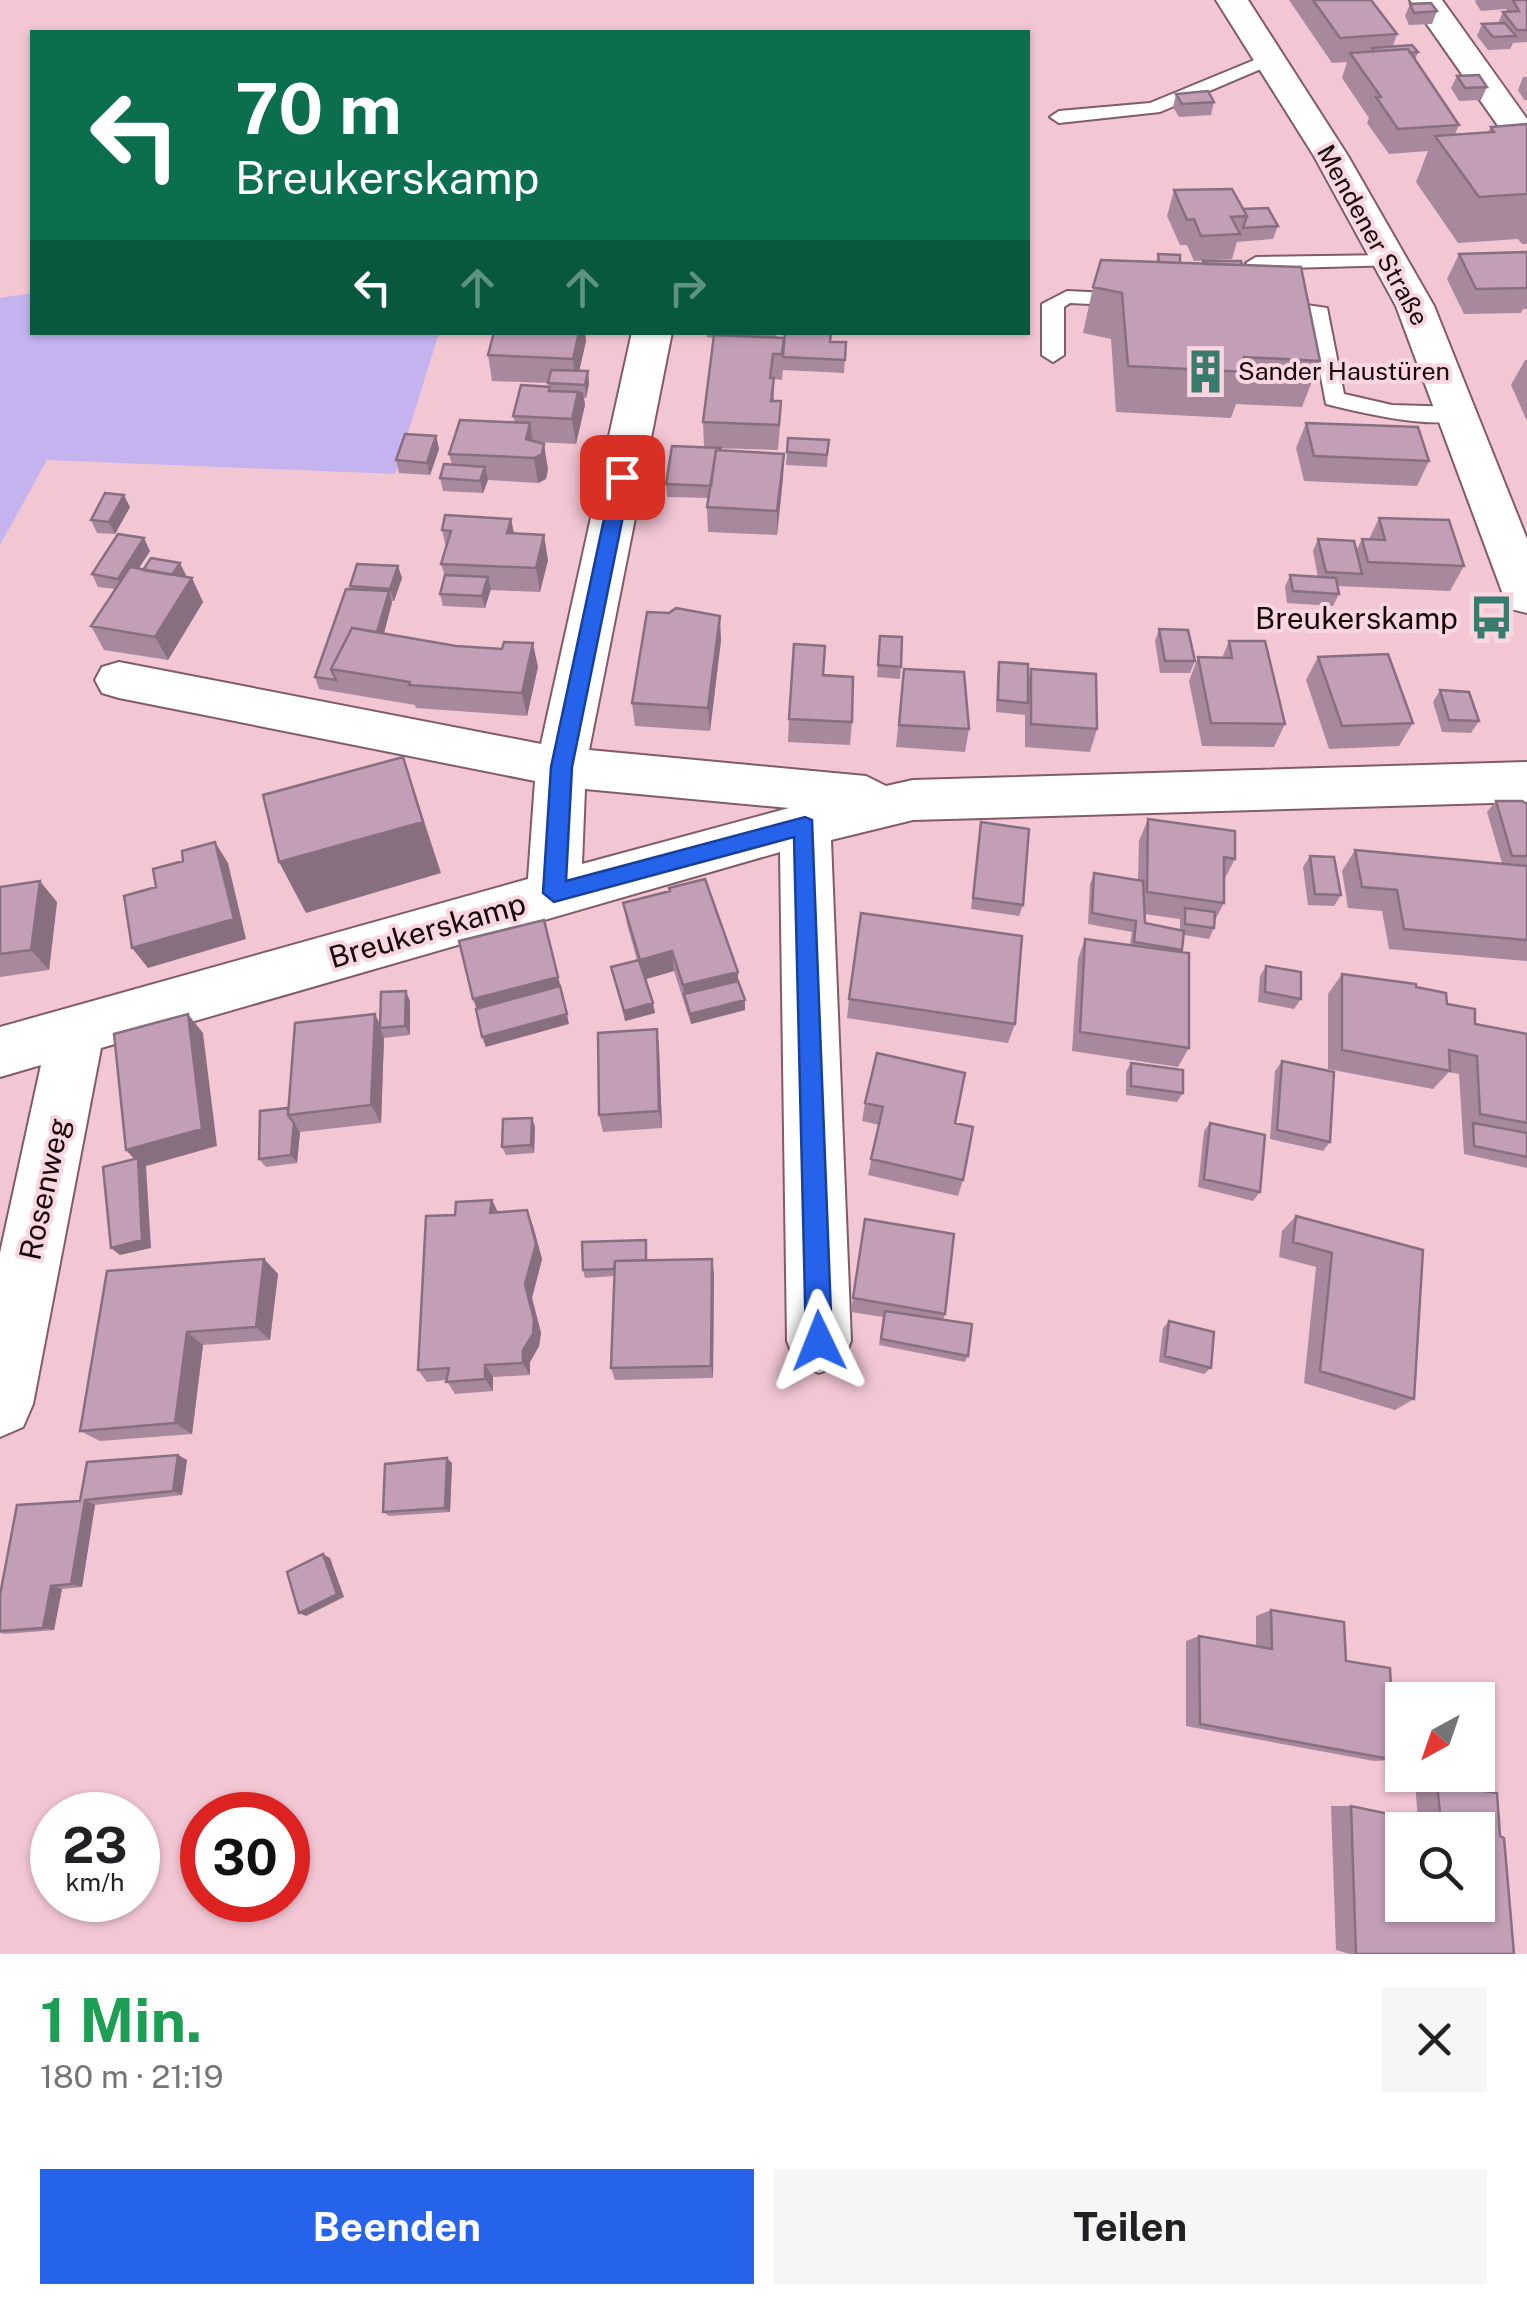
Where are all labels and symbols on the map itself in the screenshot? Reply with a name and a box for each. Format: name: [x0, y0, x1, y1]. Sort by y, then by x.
street label: Mendener Straße: [1311, 139, 1435, 331]
building icon: Sander Haustüren: [1181, 347, 1229, 395]
place label: Sander Haustüren: [1238, 356, 1450, 386]
pin: [580, 435, 665, 520]
bus stop icon: Breukerskamp: [1467, 594, 1515, 642]
place label: Breukerskamp: [1255, 600, 1458, 636]
street label: Breukerskamp: [324, 885, 530, 975]
street label: Rosenweg: [11, 1115, 77, 1263]
position arrow: [767, 1289, 871, 1393]
north arrow: [1385, 1682, 1495, 1792]
speed limit sign: 30: [180, 1792, 310, 1922]

